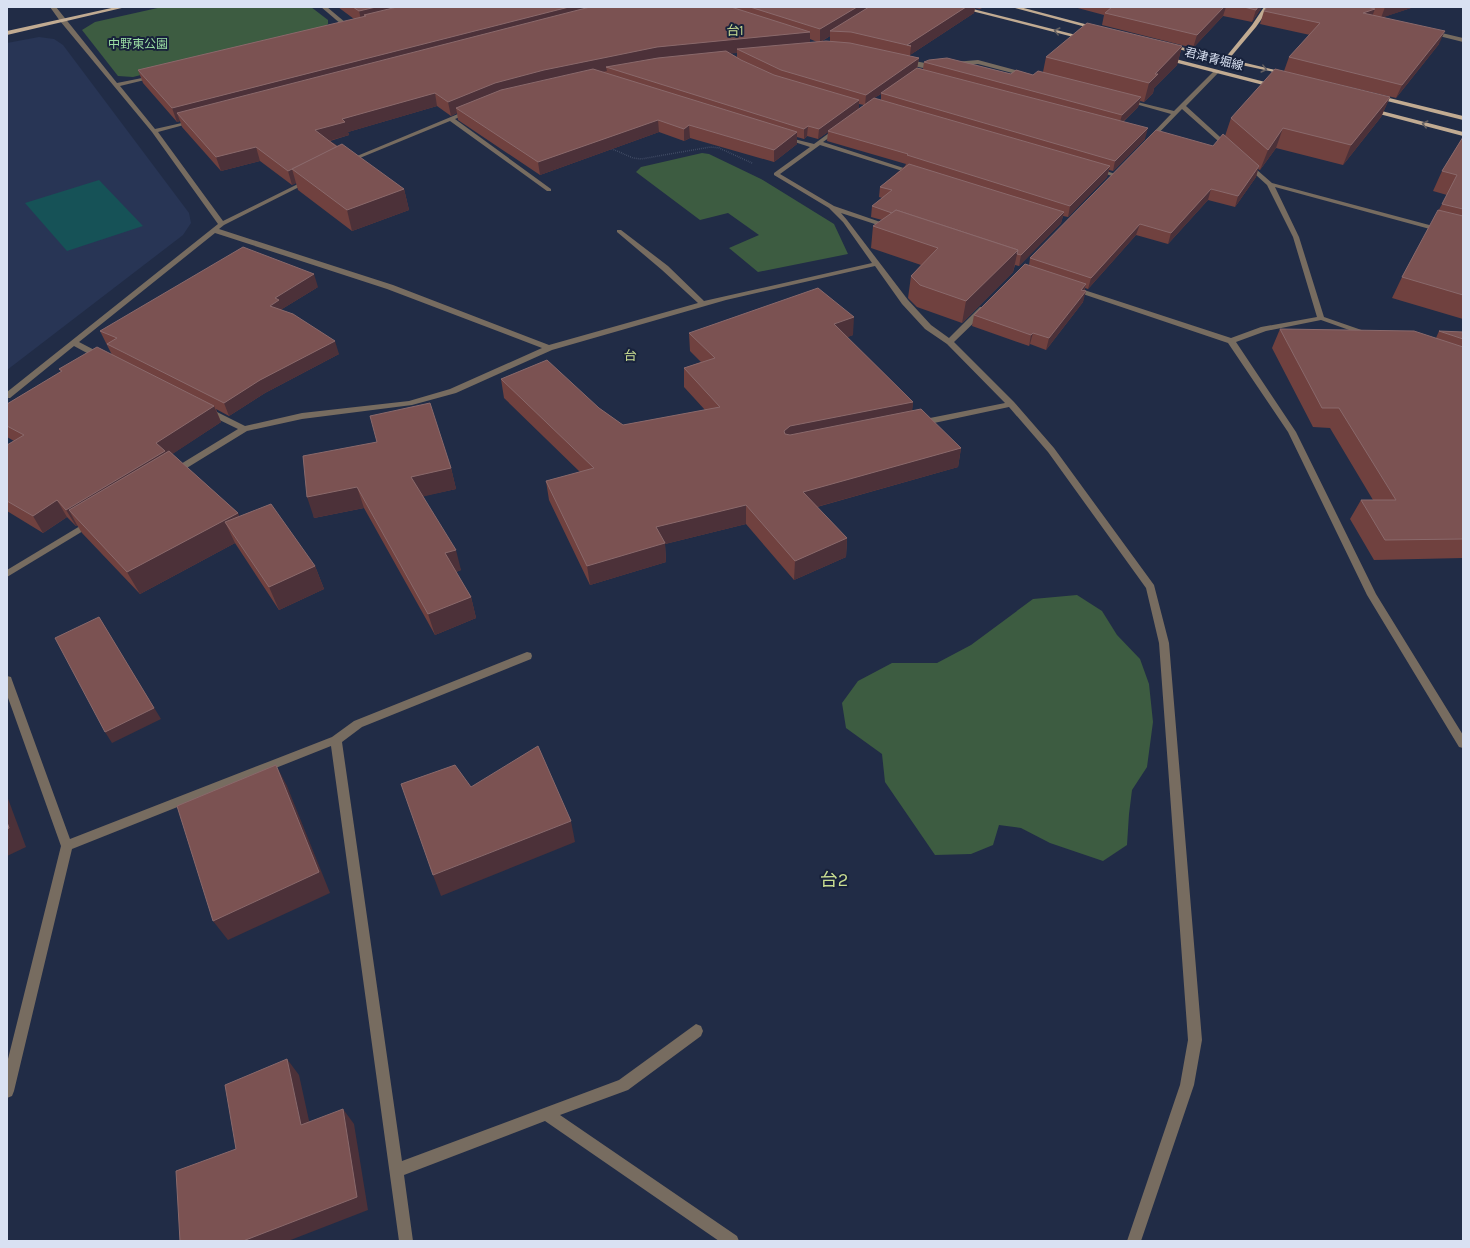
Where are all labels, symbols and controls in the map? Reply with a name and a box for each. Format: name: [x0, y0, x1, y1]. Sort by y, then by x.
district label: 台1: [726, 23, 744, 38]
one-way arrow: [1053, 28, 1060, 36]
park label: 中野東公園: [108, 37, 168, 51]
street label: 君津青堀線: [1183, 45, 1245, 73]
one-way arrow: [1260, 64, 1267, 73]
one-way arrow: [1422, 120, 1429, 129]
district label: 台: [623, 348, 637, 363]
district label: 台2: [820, 869, 848, 891]

